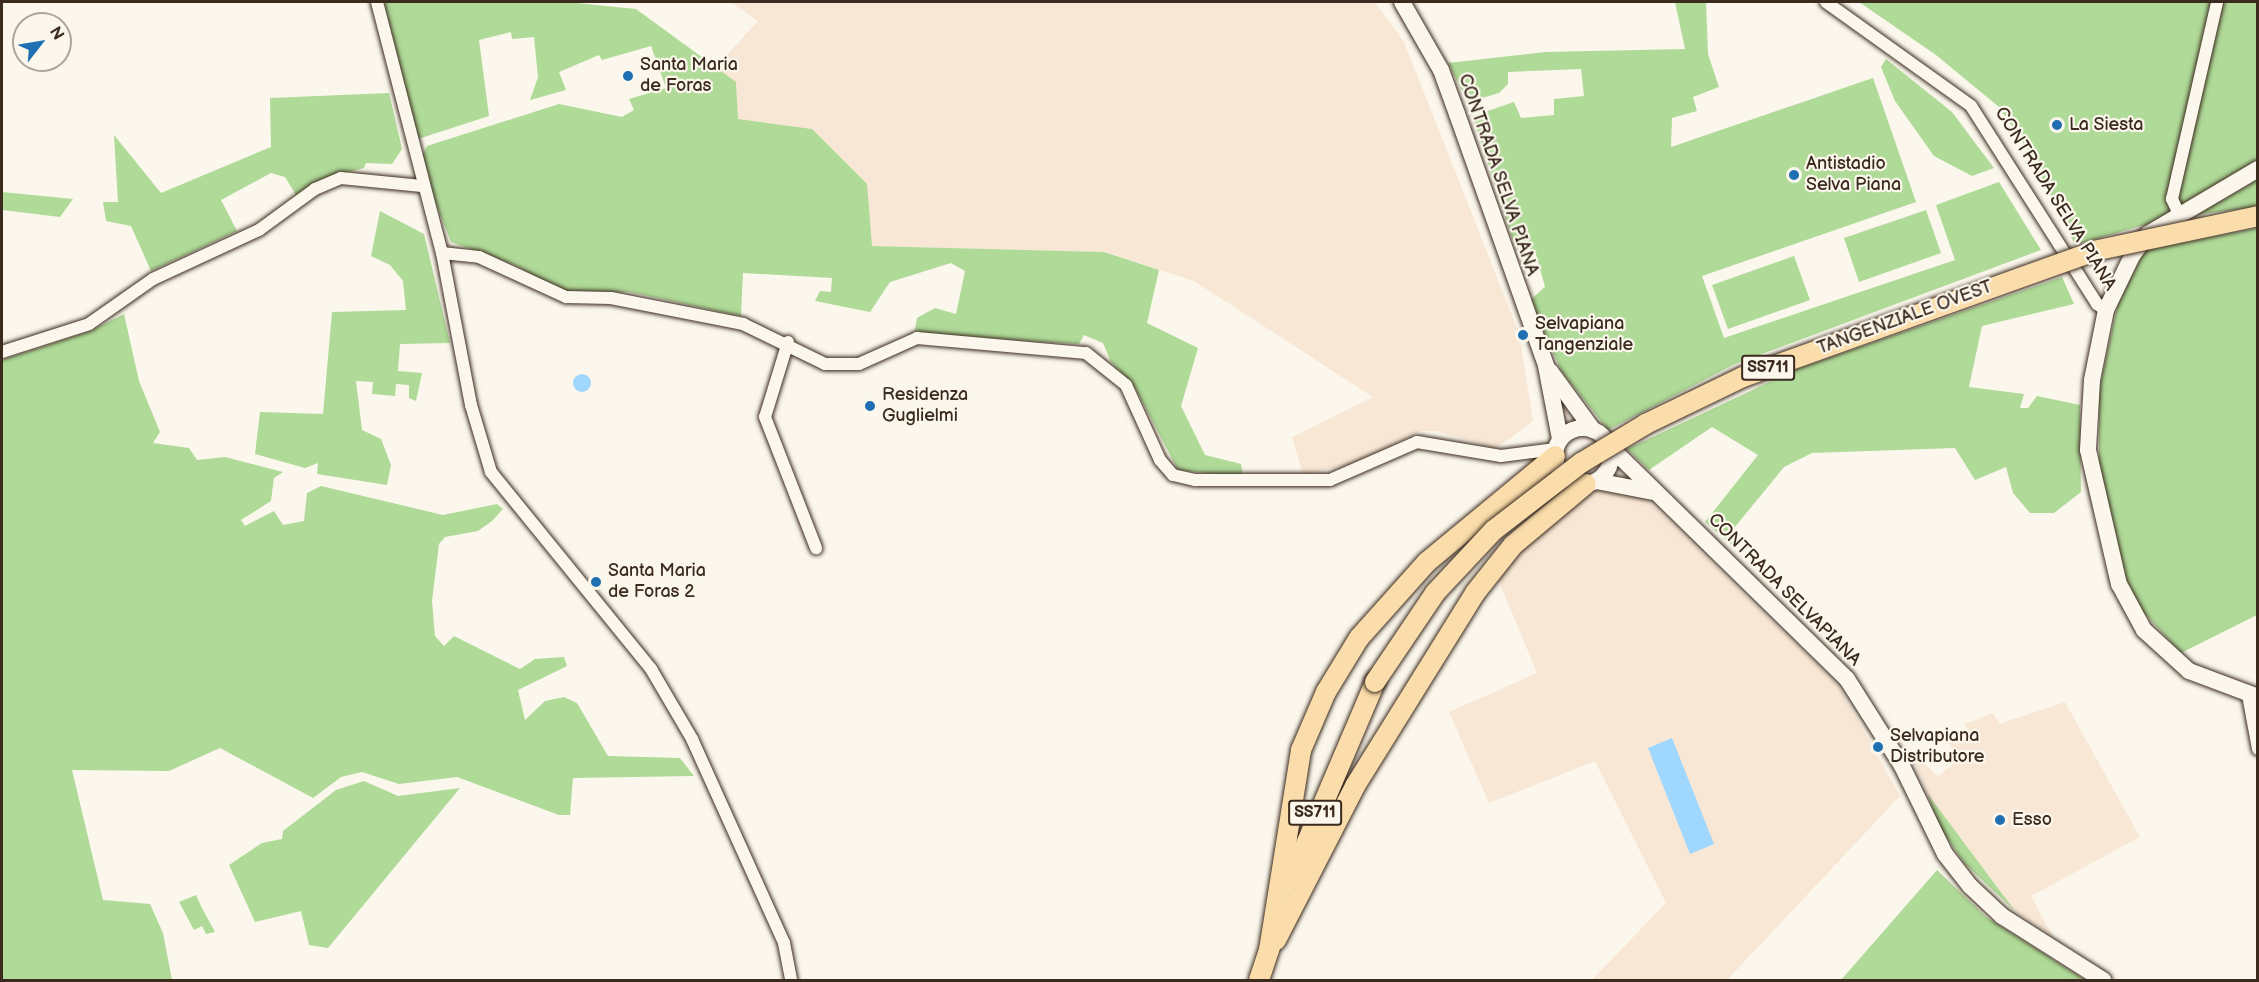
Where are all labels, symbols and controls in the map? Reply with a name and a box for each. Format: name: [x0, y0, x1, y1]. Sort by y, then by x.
north arrow: [12, 12, 72, 72]
text: N: [45, 23, 67, 44]
place label: Santa Maria de Foras: [640, 55, 738, 98]
marker: Santa Maria de Foras: [621, 69, 635, 83]
street label: CONTRADA SELVA PIANA: [1453, 71, 1543, 279]
street label: CONTRADA SELVA PIANA: [1990, 103, 2120, 295]
place label: La Siesta: [2069, 114, 2144, 136]
marker: La Siesta: [2050, 118, 2064, 132]
place label: Antistadio Selva Piana: [1806, 154, 1901, 196]
marker: Antistadio Selva Piana: [1787, 168, 1801, 182]
street label: TANGENZIALE OVEST: [1814, 276, 1996, 360]
place label: Selvapiana Tangenziale: [1535, 314, 1633, 356]
marker: Selvapiana Tangenziale: [1516, 328, 1530, 342]
road number: SS711: [1741, 355, 1795, 381]
place label: Residenza Guglielmi: [882, 385, 968, 428]
marker: Residenza Guglielmi: [863, 399, 877, 413]
street label: CONTRADA SELVAPIANA: [1703, 509, 1865, 671]
place label: Santa Maria de Foras 2: [608, 561, 706, 604]
marker: Santa Maria de Foras 2: [589, 575, 603, 589]
place label: Selvapiana Distributore: [1890, 726, 1984, 768]
marker: Selvapiana Distributore: [1871, 740, 1885, 754]
road number: SS711: [1288, 800, 1342, 826]
place label: Esso: [2012, 809, 2052, 831]
marker: Esso: [1993, 813, 2007, 827]

